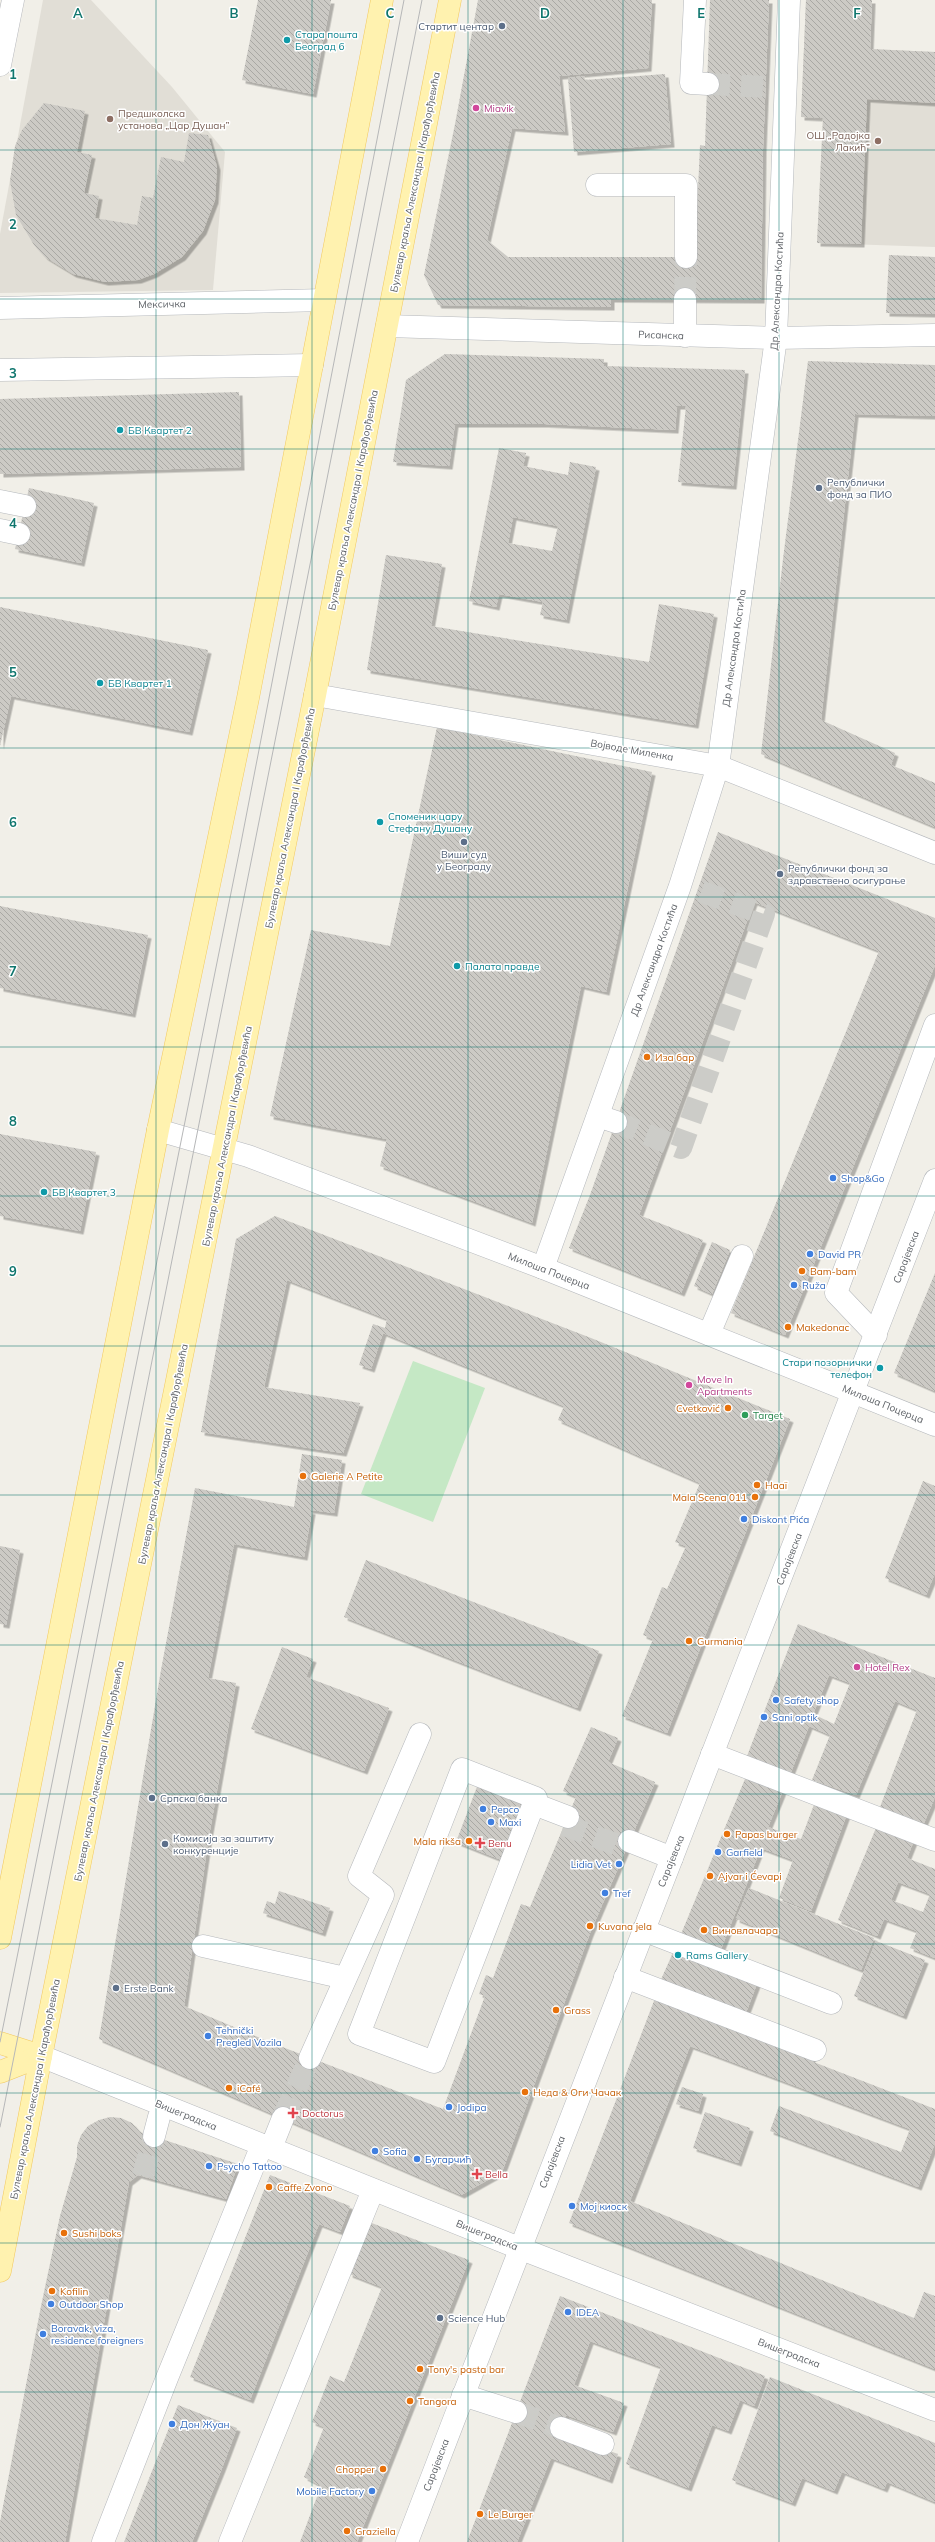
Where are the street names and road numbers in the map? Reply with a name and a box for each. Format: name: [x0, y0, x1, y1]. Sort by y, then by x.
street label: Булевар краља Александра I Карађорђевића: [387, 71, 443, 293]
street label: Др Александра Костића: [767, 231, 787, 351]
street label: Мексичка: [138, 297, 186, 311]
street label: Рисанска: [638, 328, 684, 342]
street label: Булевар краља Александра I Карађорђевића: [325, 389, 381, 611]
street label: Др Александра Костића: [719, 588, 749, 708]
street label: Булевар краља Александра I Карађорђевића: [262, 707, 318, 929]
street label: Војводе Миленка: [589, 736, 675, 764]
street label: Др Александра Костића: [628, 902, 680, 1018]
street label: Булевар краља Александра I Карађорђевића: [199, 1025, 255, 1247]
street label: Сарајевска: [890, 1229, 922, 1285]
street label: Милоша Поцерца: [506, 1249, 592, 1293]
street label: Булевар краља Александра I Карађорђевића: [135, 1343, 191, 1565]
street label: Милоша Поцерца: [840, 1382, 926, 1426]
street label: Сарајевска: [773, 1531, 805, 1587]
street label: Булевар краља Александра I Карађорђевића: [71, 1660, 127, 1882]
street label: Сарајевска: [655, 1833, 687, 1889]
street label: Булевар краља Александра I Карађорђевића: [7, 1978, 63, 2200]
street label: Вишеградска: [153, 2097, 219, 2133]
street label: Сарајевска: [536, 2134, 568, 2190]
street label: Вишеградска: [454, 2217, 520, 2253]
street label: Вишеградска: [756, 2335, 822, 2371]
street label: Сарајевска: [420, 2437, 452, 2493]

